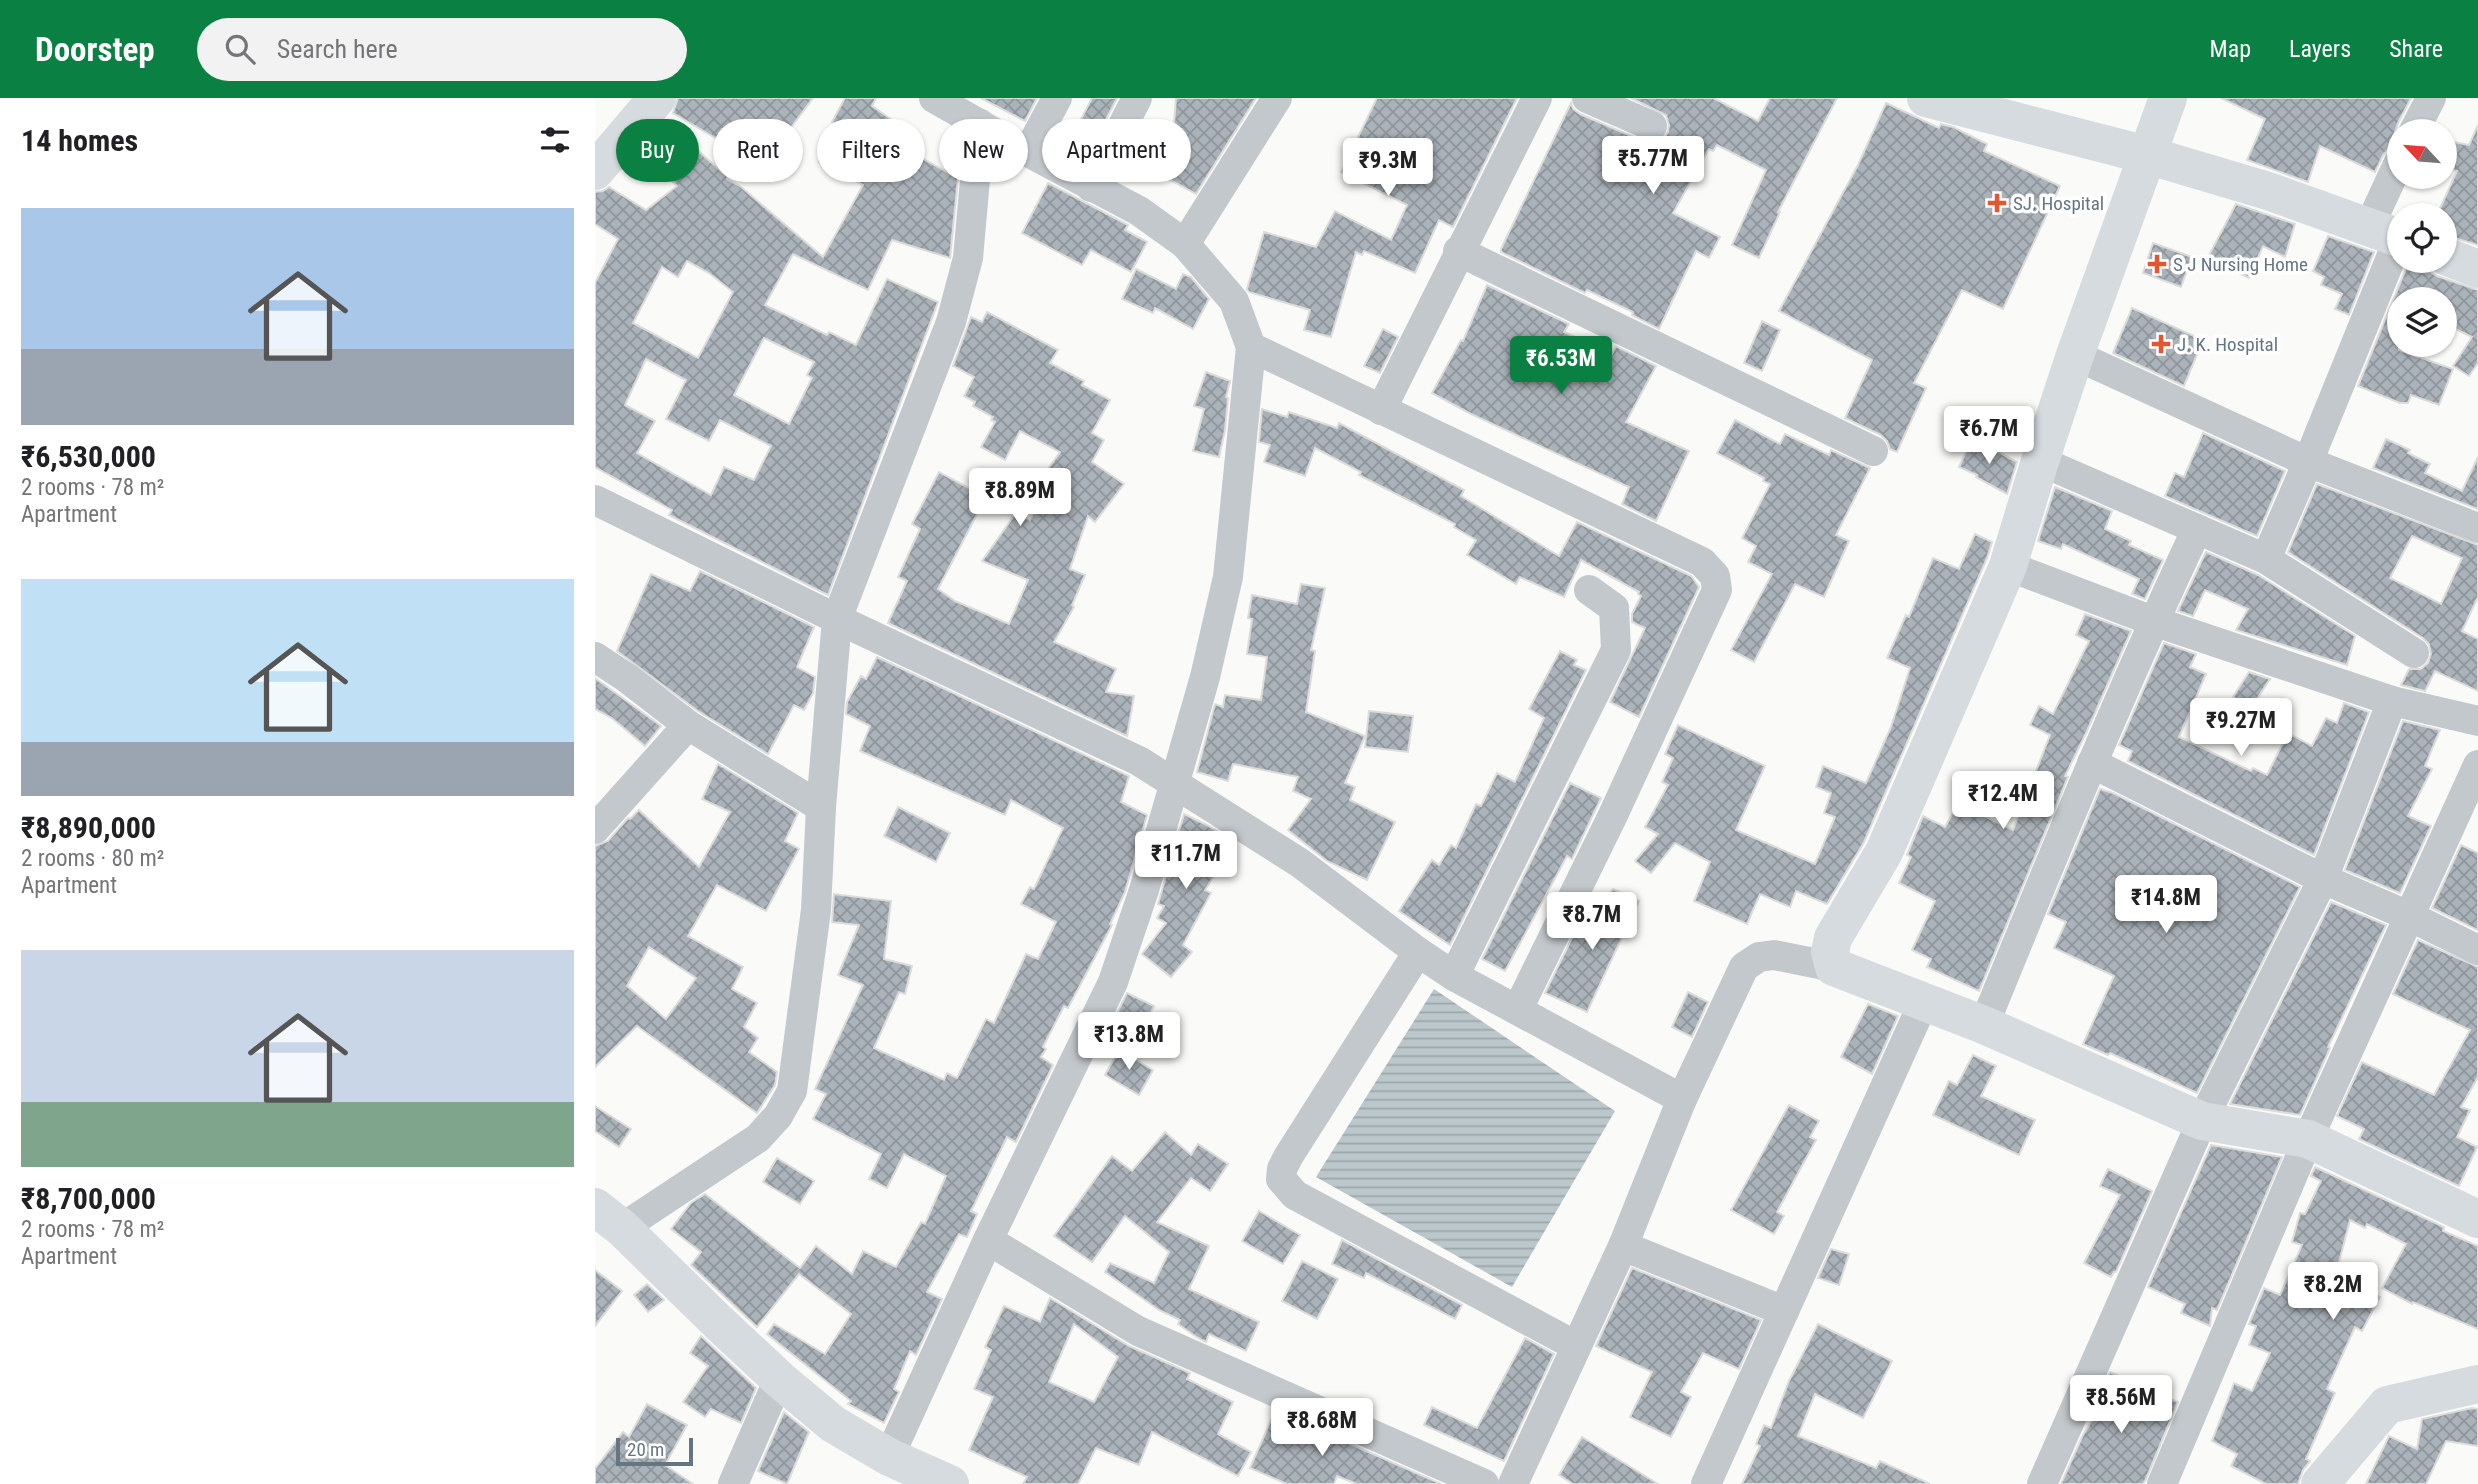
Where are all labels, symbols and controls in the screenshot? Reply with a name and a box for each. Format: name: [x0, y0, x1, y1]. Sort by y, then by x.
search box: [197, 18, 687, 81]
text: Doorstep: [35, 30, 155, 69]
icon: search: [221, 30, 259, 68]
text: Search here: [277, 34, 398, 64]
text: Map: [2210, 35, 2251, 63]
text: Layers: [2289, 35, 2351, 63]
text: Share: [2389, 35, 2443, 63]
chip: Buy: [616, 119, 699, 182]
chip: Rent: [713, 119, 803, 182]
chip: Filters: [817, 119, 925, 182]
chip: New: [939, 119, 1028, 182]
chip: Apartment: [1042, 119, 1191, 182]
north arrow: [2387, 119, 2457, 189]
map controls: [2387, 119, 2457, 357]
icon: filters: [536, 121, 574, 159]
text: 14 homes: [21, 123, 138, 158]
pin: ₹5.77M: [1596, 136, 1710, 196]
pin: ₹9.3M: [1339, 139, 1437, 198]
text: ₹5.77M: [1618, 145, 1688, 172]
text: ₹9.3M: [1359, 147, 1417, 174]
place label: SJ. Hospital: [2013, 192, 2104, 215]
marker: SJ. Hospital: [1987, 193, 2007, 213]
button: locate: [2387, 203, 2457, 273]
icon: home: [235, 253, 361, 379]
place label: S J Nursing Home: [2173, 253, 2308, 276]
marker: S J Nursing Home: [2147, 254, 2167, 274]
button: layers: [2387, 287, 2457, 357]
place label: J. K. Hospital: [2177, 333, 2278, 356]
marker: J. K. Hospital: [2151, 334, 2171, 354]
pin: ₹6.53M: [1504, 336, 1618, 396]
text: ₹6.53M: [1526, 345, 1596, 372]
pin: ₹6.7M: [1940, 406, 2038, 466]
text: ₹6.7M: [1960, 415, 2018, 442]
text: ₹6,530,000: [21, 439, 156, 474]
pin: ₹8.89M: [963, 468, 1077, 528]
text: 2 rooms · 78 m²: [21, 474, 164, 501]
text: ₹8.89M: [985, 477, 1055, 504]
text: Apartment: [21, 501, 117, 528]
icon: home: [235, 624, 361, 750]
pin: ₹9.27M: [2184, 698, 2298, 758]
text: ₹9.27M: [2206, 707, 2276, 734]
pin: ₹12.4M: [1946, 772, 2060, 831]
text: ₹12.4M: [1968, 780, 2038, 807]
text: ₹8,890,000: [21, 810, 156, 845]
pin: ₹11.7M: [1129, 832, 1243, 891]
text: ₹11.7M: [1151, 840, 1221, 867]
text: 2 rooms · 80 m²: [21, 845, 164, 872]
text: Apartment: [21, 872, 117, 899]
pin: ₹14.8M: [2109, 876, 2223, 935]
text: ₹14.8M: [2131, 884, 2201, 911]
pin: ₹8.7M: [1543, 892, 1641, 952]
text: ₹8.7M: [1563, 901, 1621, 928]
icon: home: [235, 995, 361, 1121]
pin: ₹13.8M: [1072, 1012, 1186, 1072]
text: ₹13.8M: [1094, 1021, 1164, 1048]
text: ₹8,700,000: [21, 1181, 156, 1216]
text: 2 rooms · 78 m²: [21, 1216, 164, 1243]
text: Apartment: [21, 1243, 117, 1270]
pin: ₹8.2M: [2284, 1262, 2382, 1322]
text: ₹8.2M: [2304, 1271, 2362, 1298]
pin: ₹8.56M: [2064, 1376, 2178, 1435]
text: ₹8.56M: [2086, 1384, 2156, 1411]
pin: ₹8.68M: [1265, 1398, 1379, 1458]
text: ₹8.68M: [1287, 1407, 1357, 1434]
scale bar: [616, 1435, 693, 1467]
text: 20 m: [627, 1438, 664, 1461]

